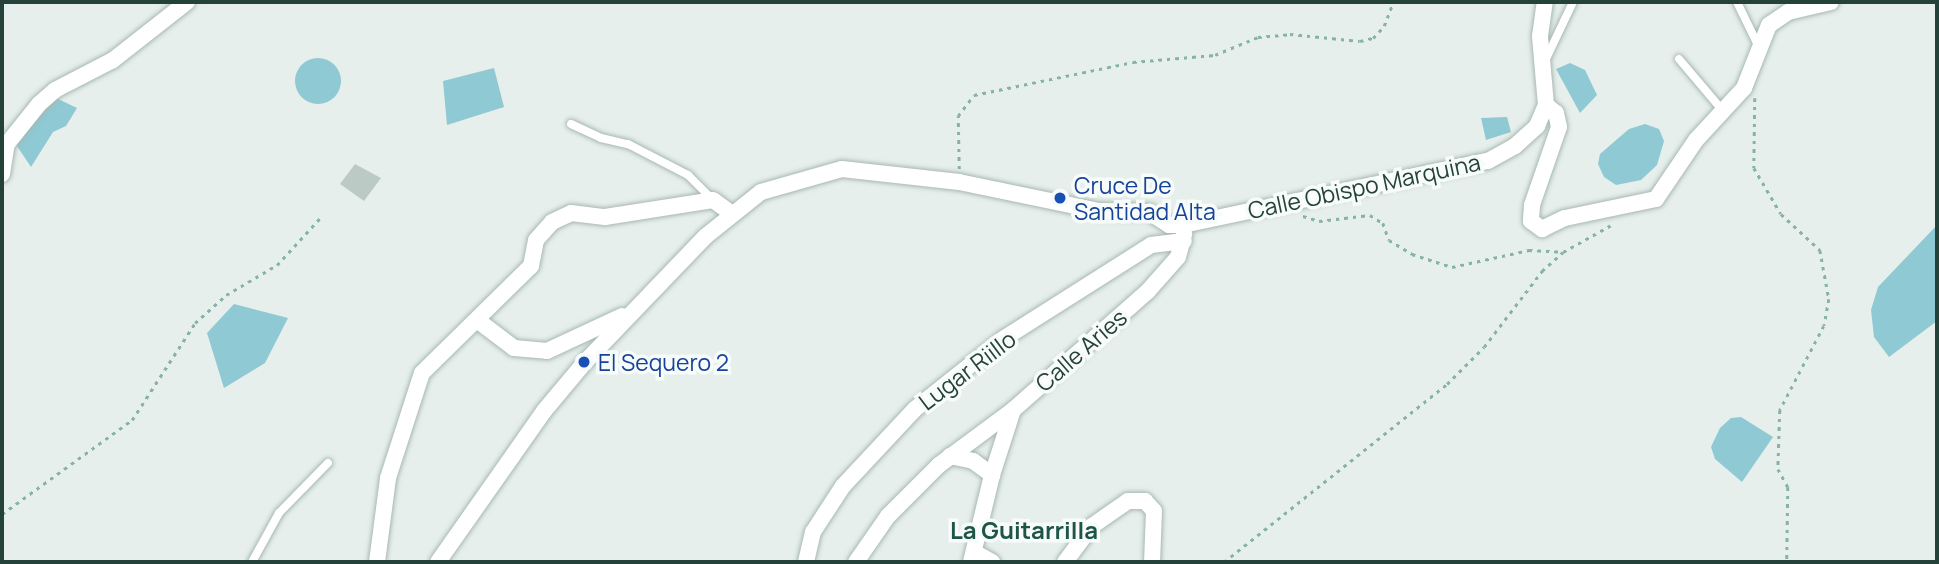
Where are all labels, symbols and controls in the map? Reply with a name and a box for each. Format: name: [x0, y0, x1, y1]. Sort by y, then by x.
street label: Calle Obispo Marquina: [1245, 148, 1483, 224]
place label: Cruce De Santidad Alta: [1074, 171, 1216, 225]
marker: Cruce De Santidad Alta: [1052, 190, 1068, 206]
street label: Calle Aries: [1030, 303, 1132, 397]
street label: Lugar Riillo: [913, 325, 1021, 415]
place label: El Sequero 2: [598, 348, 729, 376]
marker: El Sequero 2: [576, 354, 592, 370]
district label: La Guitarrilla: [950, 516, 1098, 544]

